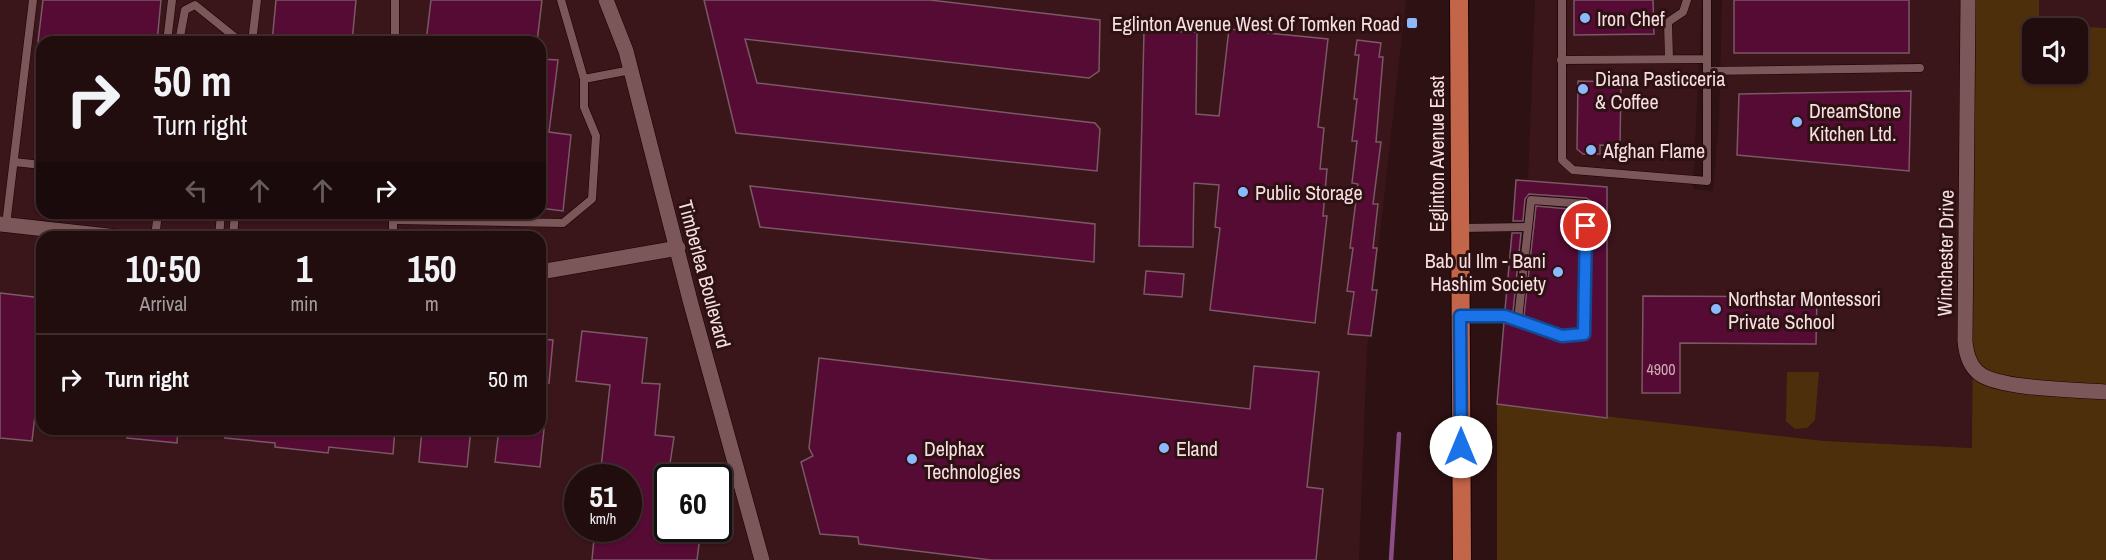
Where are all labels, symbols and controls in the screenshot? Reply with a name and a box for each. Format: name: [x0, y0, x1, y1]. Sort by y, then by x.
place label: Iron Chef: [1597, 5, 1665, 32]
place label: Eglinton Avenue West Of Tomken Road: [1112, 10, 1400, 37]
marker: Iron Chef: [1578, 11, 1592, 25]
marker: Eglinton Avenue West Of Tomken Road: [1405, 16, 1419, 30]
map controls: [2022, 18, 2088, 84]
button: sound: [2022, 18, 2088, 84]
text: 50 m: [153, 53, 232, 109]
icon: right: [54, 60, 132, 138]
place label: Diana Pasticceria & Coffee: [1595, 65, 1725, 115]
street label: Eglinton Avenue East: [1423, 75, 1450, 232]
marker: Diana Pasticceria & Coffee: [1576, 82, 1590, 96]
place label: DreamStone Kitchen Ltd.: [1809, 97, 1901, 147]
text: Turn right: [153, 107, 247, 143]
marker: DreamStone Kitchen Ltd.: [1790, 115, 1804, 129]
place label: Afghan Flame: [1602, 137, 1705, 164]
marker: Afghan Flame: [1584, 143, 1598, 157]
icon: left: [180, 174, 213, 207]
icon: ahead: [243, 174, 276, 207]
icon: ahead: [306, 174, 339, 207]
icon: right: [369, 174, 402, 207]
place label: Public Storage: [1255, 179, 1363, 206]
marker: Public Storage: [1236, 185, 1250, 199]
street label: Winchester Drive: [1930, 189, 1960, 317]
street label: Timberlea Boulevard: [672, 197, 738, 351]
pin: [1560, 200, 1611, 251]
icon: arrive: [1569, 209, 1602, 242]
text: 10:50: [125, 245, 201, 293]
text: 1: [296, 245, 312, 293]
text: 150: [407, 245, 457, 293]
place label: Bab ul Ilm - Bani Hashim Society: [1425, 247, 1547, 297]
marker: Bab ul Ilm - Bani Hashim Society: [1551, 265, 1565, 279]
place label: Northstar Montessori Private School: [1728, 285, 1881, 335]
text: Arrival: [140, 290, 187, 317]
text: min: [290, 290, 318, 317]
text: m: [425, 290, 439, 317]
marker: Northstar Montessori Private School: [1709, 302, 1723, 316]
house number: 4900: [1646, 358, 1676, 380]
icon: right: [54, 363, 87, 396]
text: Turn right: [105, 364, 189, 394]
text: 50 m: [488, 364, 528, 394]
position arrow: [1429, 415, 1493, 479]
place label: Delphax Technologies: [924, 435, 1021, 485]
place label: Eland: [1176, 435, 1218, 462]
marker: Eland: [1157, 441, 1171, 455]
marker: Delphax Technologies: [905, 452, 919, 466]
speed limit sign: 60: [654, 464, 732, 542]
text: 51: [589, 476, 617, 516]
text: km/h: [590, 508, 616, 529]

